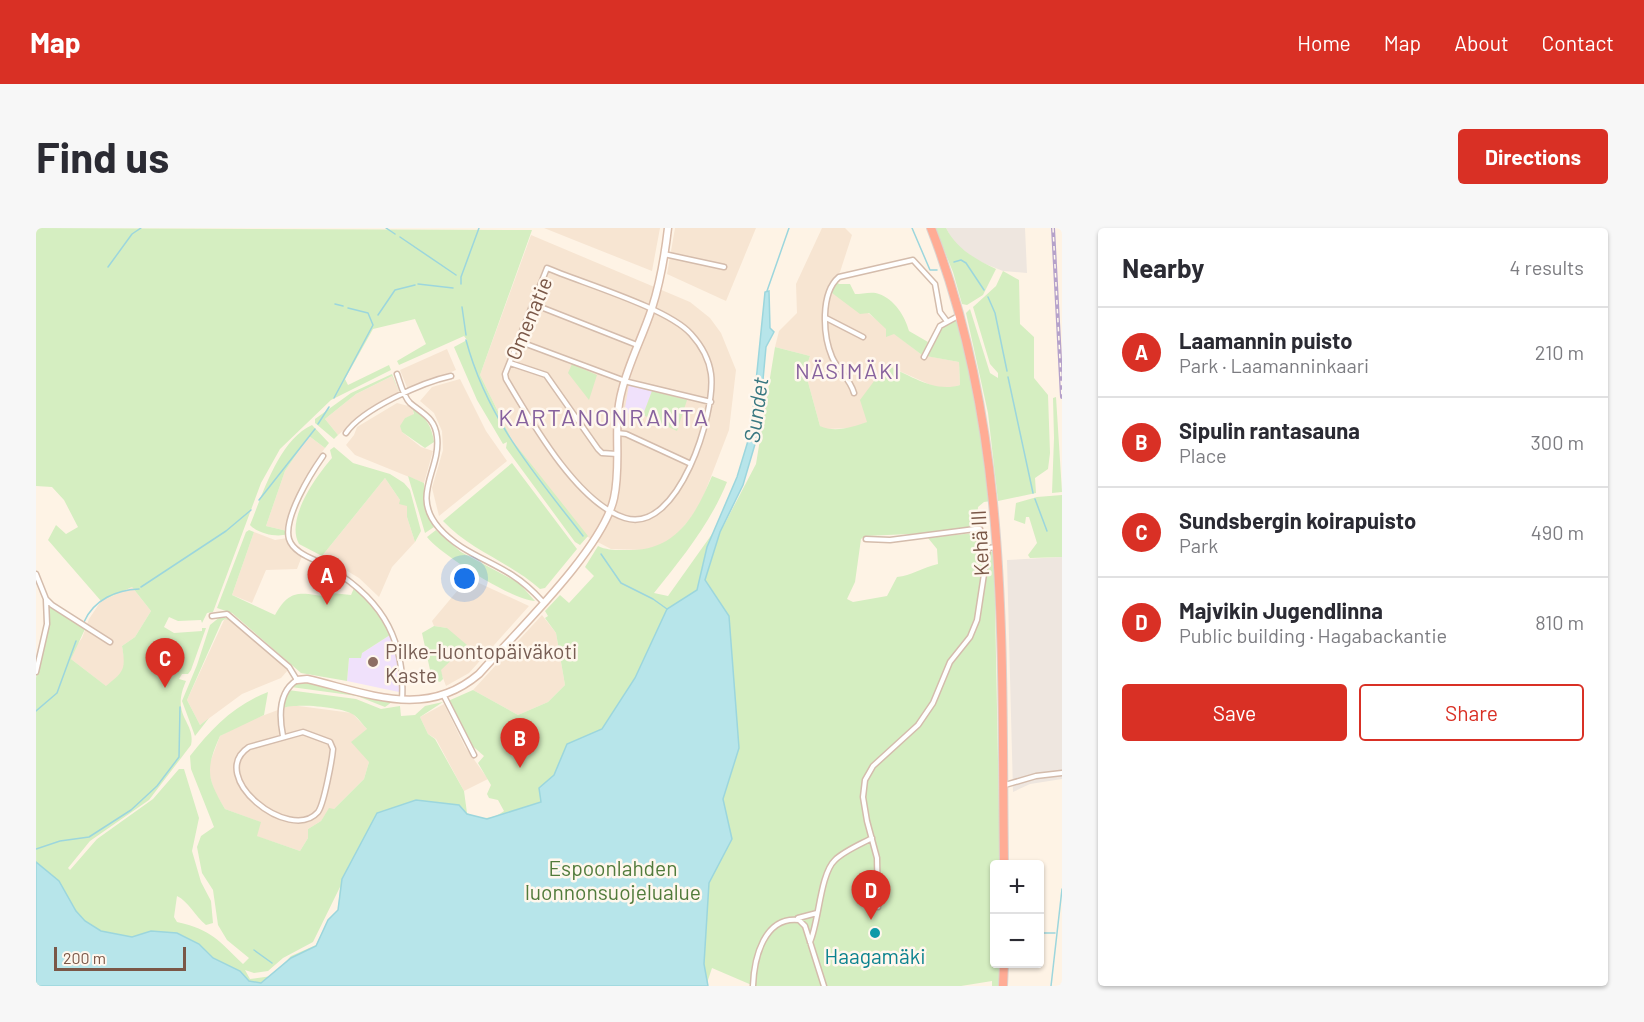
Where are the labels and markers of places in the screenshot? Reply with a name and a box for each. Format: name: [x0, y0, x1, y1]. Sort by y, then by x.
pin: A: [308, 556, 346, 605]
pin: C: [146, 638, 184, 688]
place label: Pilke-luontopäiväkoti Kaste: [385, 638, 577, 687]
marker: Pilke-luontopäiväkoti Kaste: [366, 655, 380, 669]
pin: B: [500, 718, 540, 768]
pin: D: [852, 870, 890, 920]
marker: Haagamäki: [868, 926, 882, 940]
place label: Haagamäki: [824, 943, 926, 968]

